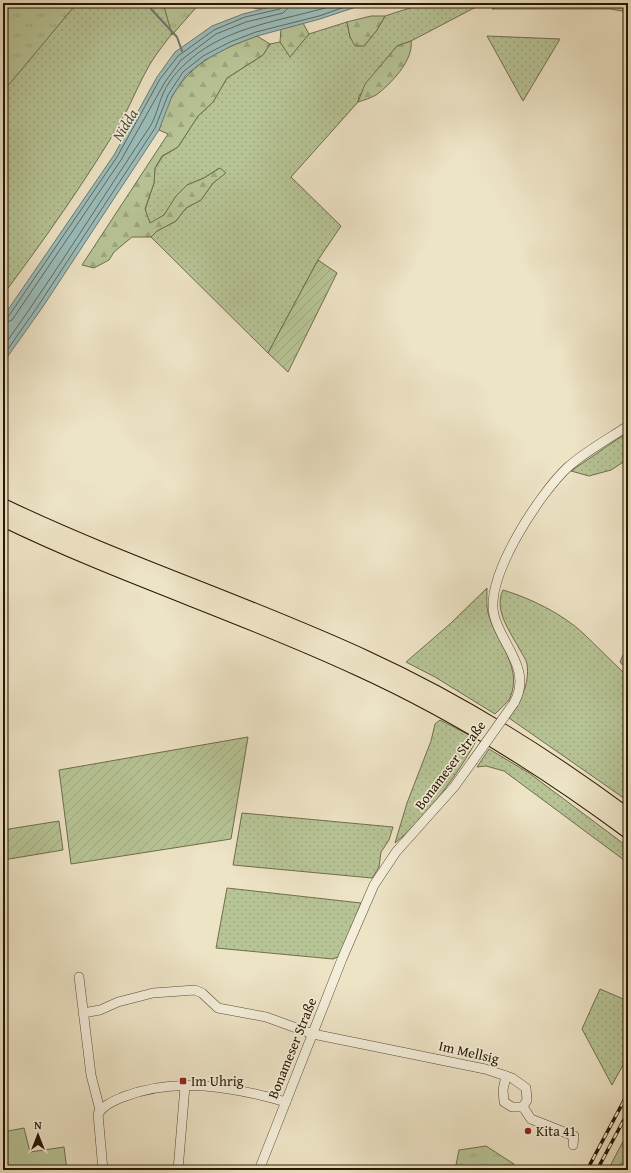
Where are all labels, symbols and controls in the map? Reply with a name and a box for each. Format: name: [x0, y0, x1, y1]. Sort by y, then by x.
water label: Nidda: [107, 105, 143, 145]
street label: Bonameser Straße: [410, 716, 491, 814]
street label: Bonameser Straße: [263, 994, 322, 1102]
street label: Im Mellsig: [437, 1035, 501, 1069]
place label: Im Uhrig: [191, 1071, 244, 1091]
marker: Im Uhrig: [178, 1076, 188, 1086]
north arrow: [18, 1115, 58, 1155]
text: N: [34, 1117, 42, 1133]
place label: Kita 41: [536, 1121, 576, 1141]
marker: Kita 41: [523, 1126, 533, 1136]

